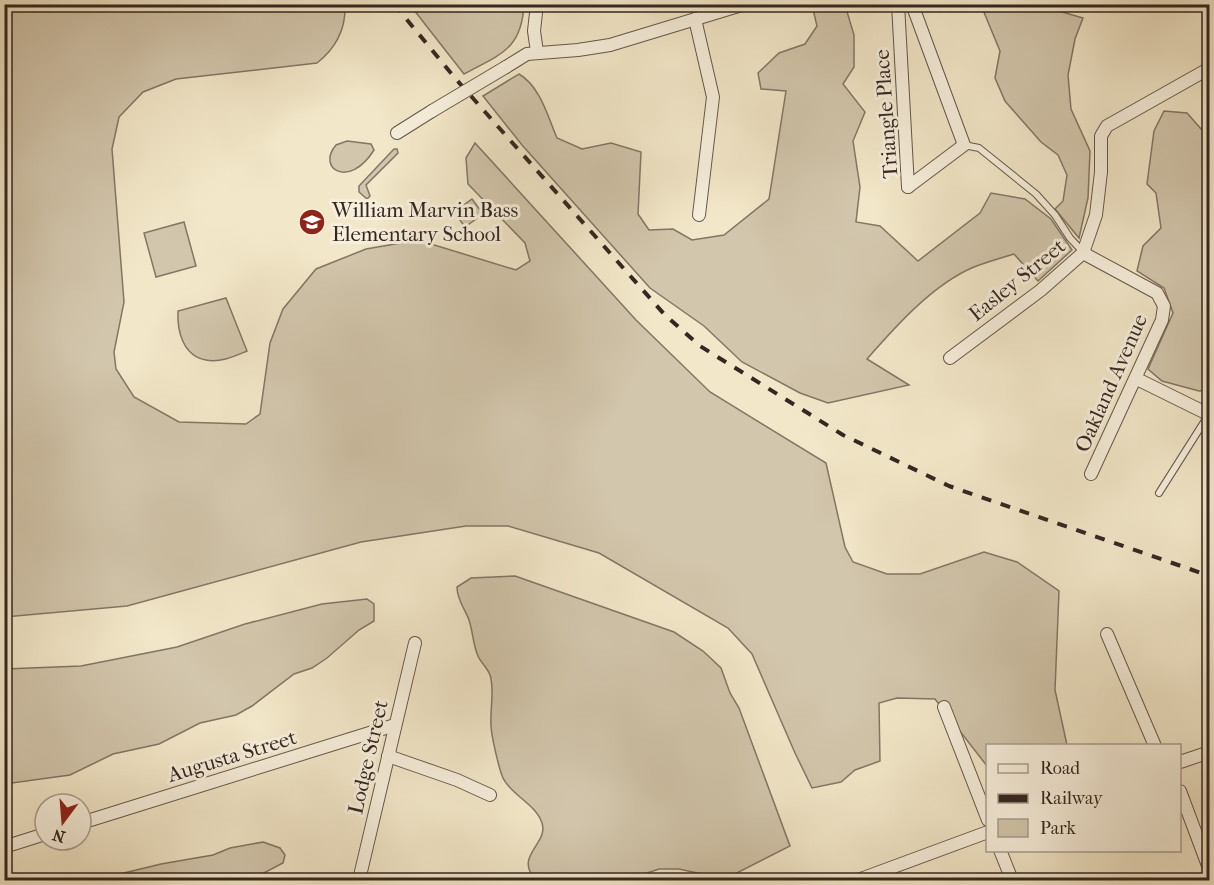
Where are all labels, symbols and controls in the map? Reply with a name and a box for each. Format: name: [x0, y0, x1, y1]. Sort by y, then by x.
street label: Triangle Place: [870, 49, 902, 179]
place label: William Marvin Bass Elementary School: [331, 198, 519, 246]
school or university icon: William Marvin Bass Elementary School: [297, 207, 327, 237]
street label: Easley Street: [964, 234, 1070, 326]
street label: Oakland Avenue: [1070, 310, 1152, 456]
street label: Lodge Street: [343, 697, 393, 816]
street label: Augusta Street: [164, 725, 300, 787]
legend: [986, 744, 1181, 852]
text: Road: [1040, 758, 1080, 779]
text: Railway: [1040, 788, 1104, 809]
north arrow: [33, 792, 93, 852]
text: Park: [1040, 818, 1077, 839]
text: N: [50, 825, 67, 847]

